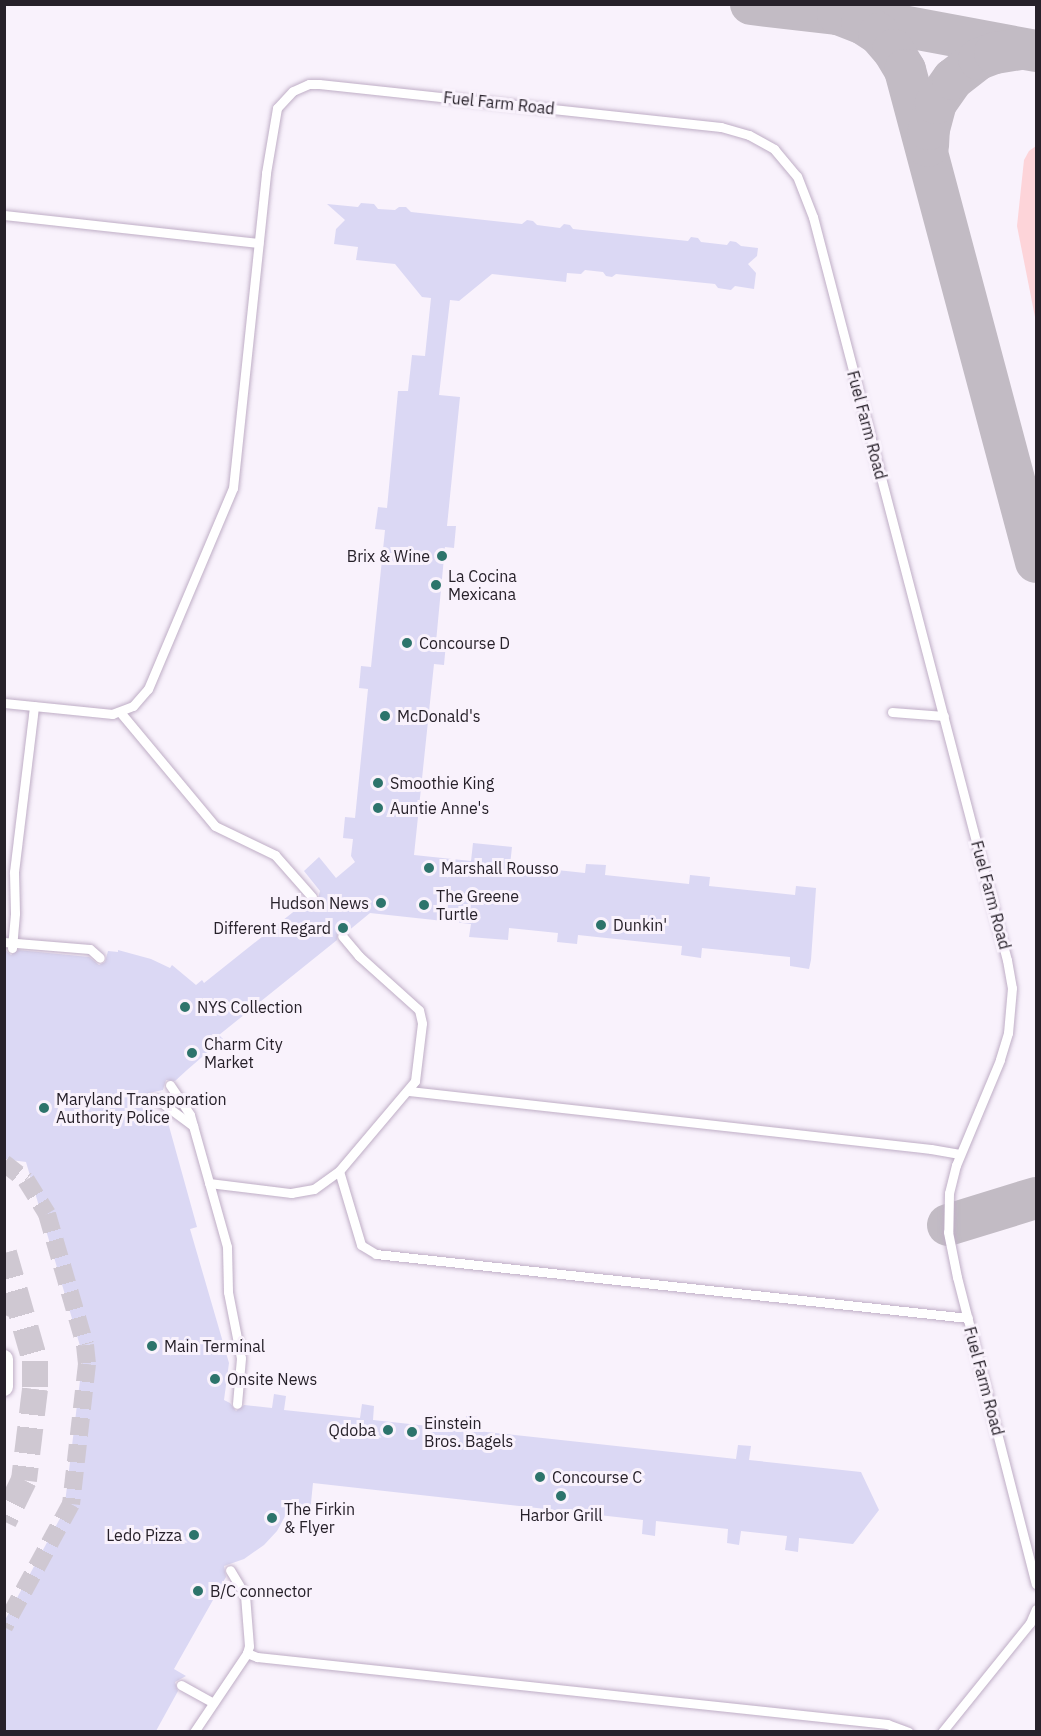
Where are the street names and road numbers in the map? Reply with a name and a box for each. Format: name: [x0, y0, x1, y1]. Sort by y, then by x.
street label: Fuel Farm Road: [442, 88, 556, 118]
street label: Fuel Farm Road: [843, 369, 891, 481]
street label: Fuel Farm Road: [967, 839, 1015, 951]
street label: Fuel Farm Road: [960, 1325, 1008, 1437]

